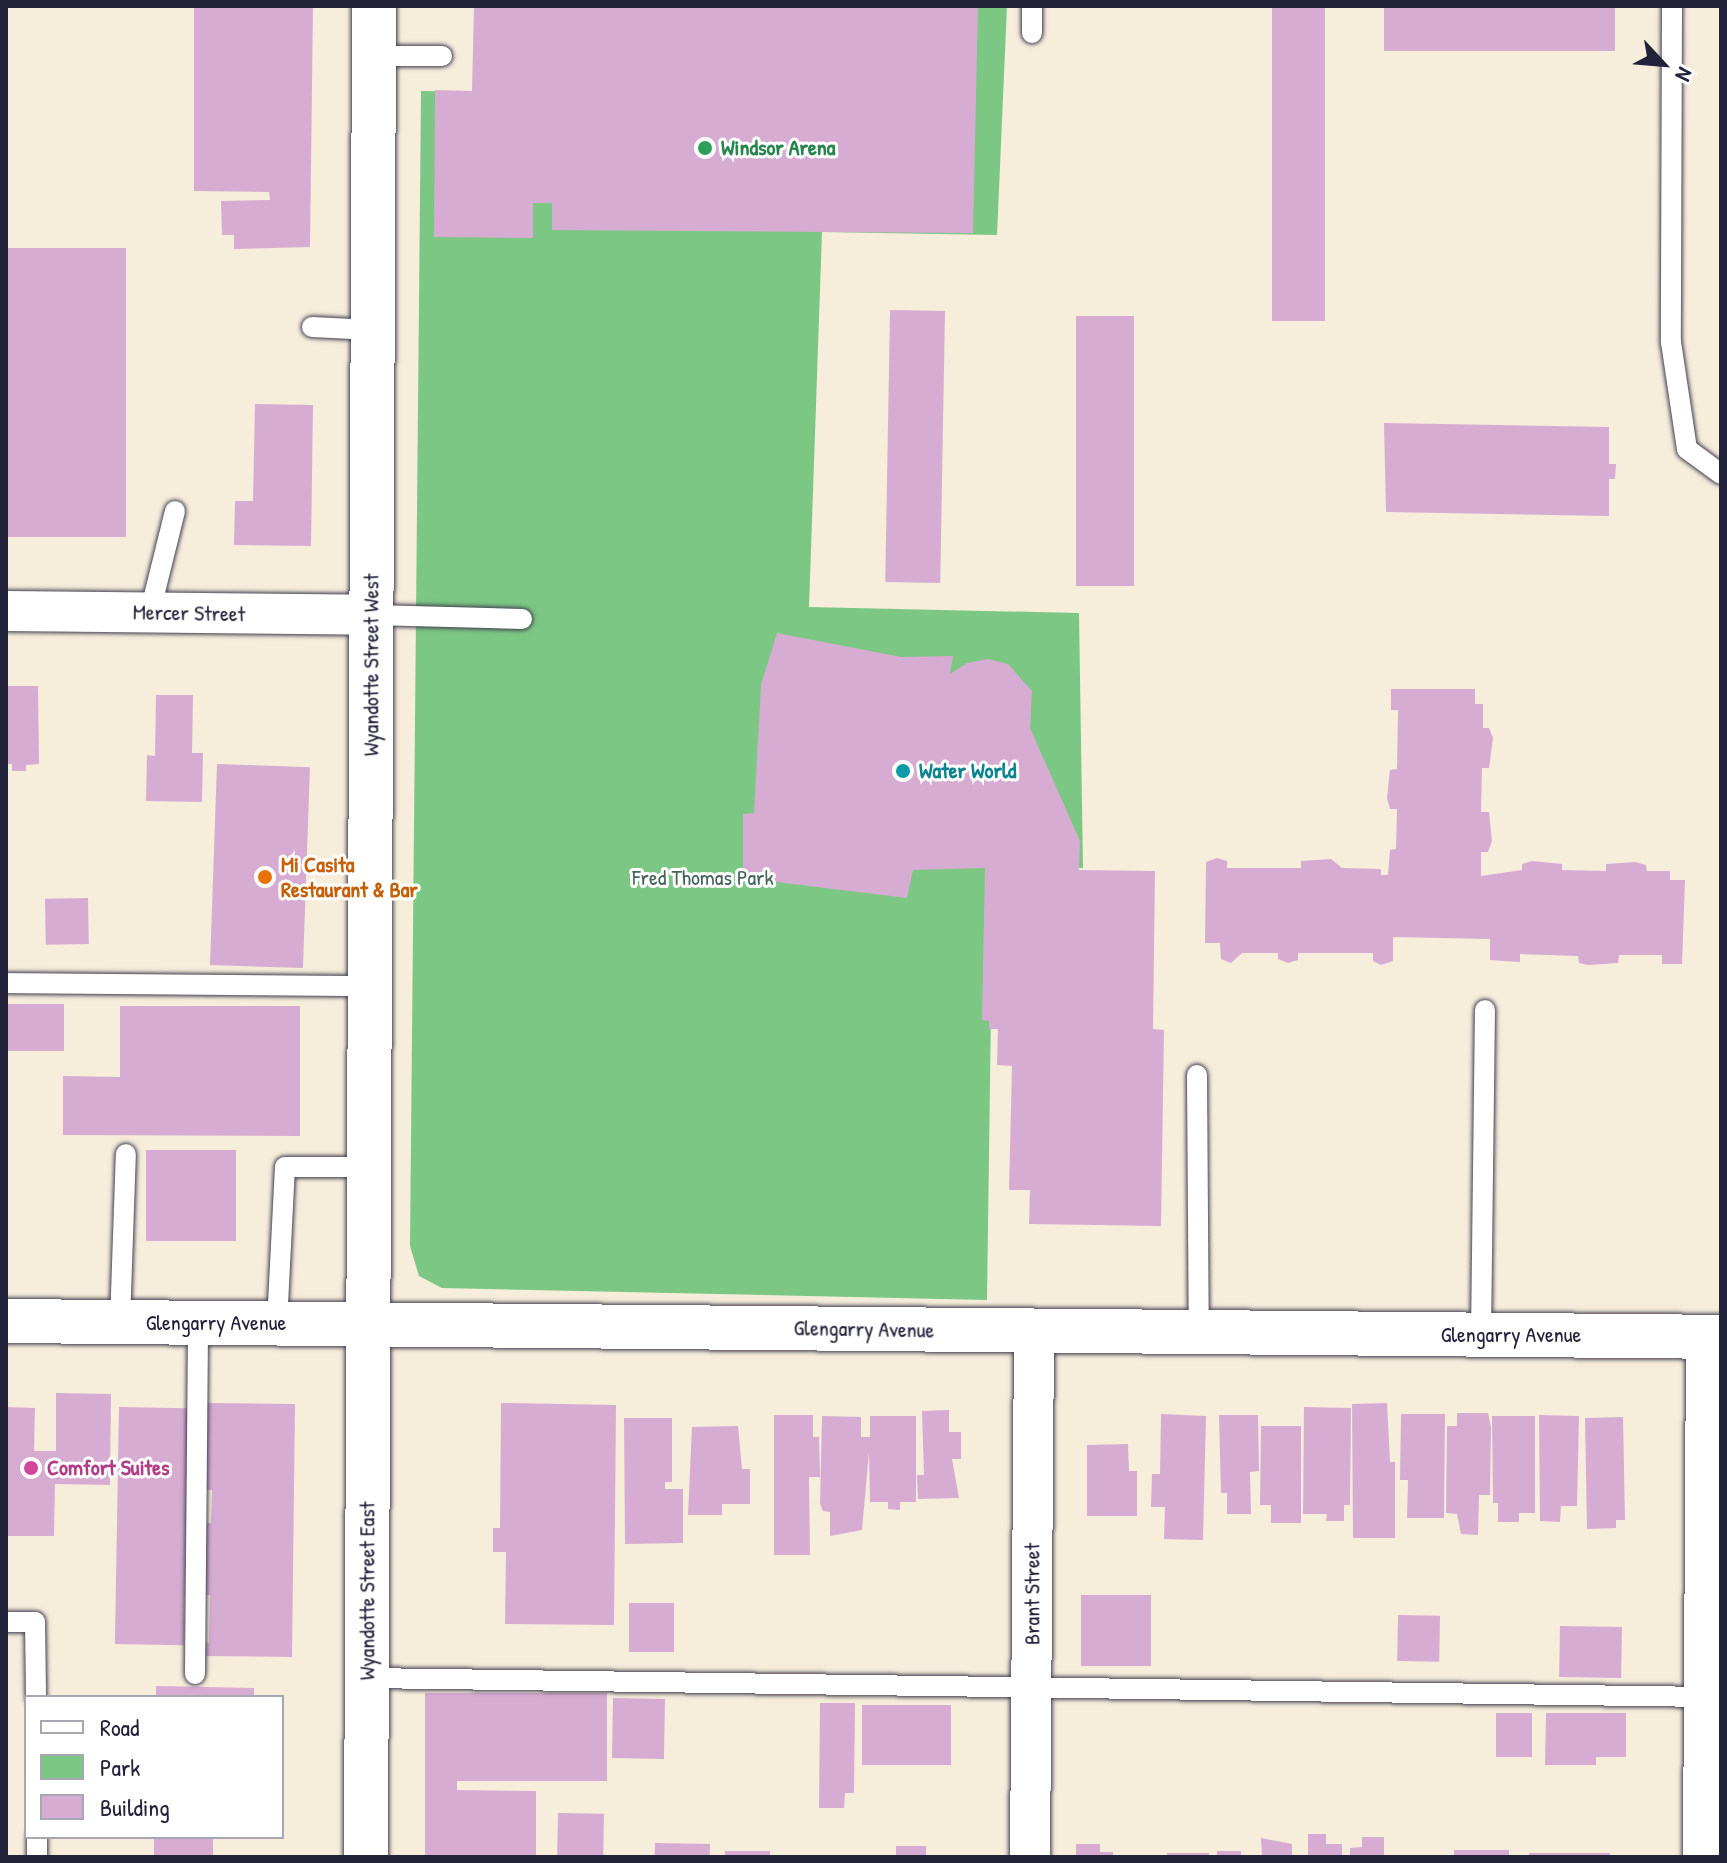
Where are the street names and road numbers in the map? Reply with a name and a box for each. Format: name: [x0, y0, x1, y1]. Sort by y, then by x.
street label: Wyandotte Street West: [358, 574, 384, 756]
street label: Mercer Street: [133, 599, 245, 627]
street label: Glengarry Avenue: [146, 1310, 286, 1336]
street label: Glengarry Avenue: [793, 1315, 935, 1343]
street label: Glengarry Avenue: [1441, 1322, 1581, 1348]
street label: Wyandotte Street East: [354, 1502, 380, 1680]
street label: Brant Street: [1019, 1543, 1045, 1645]

